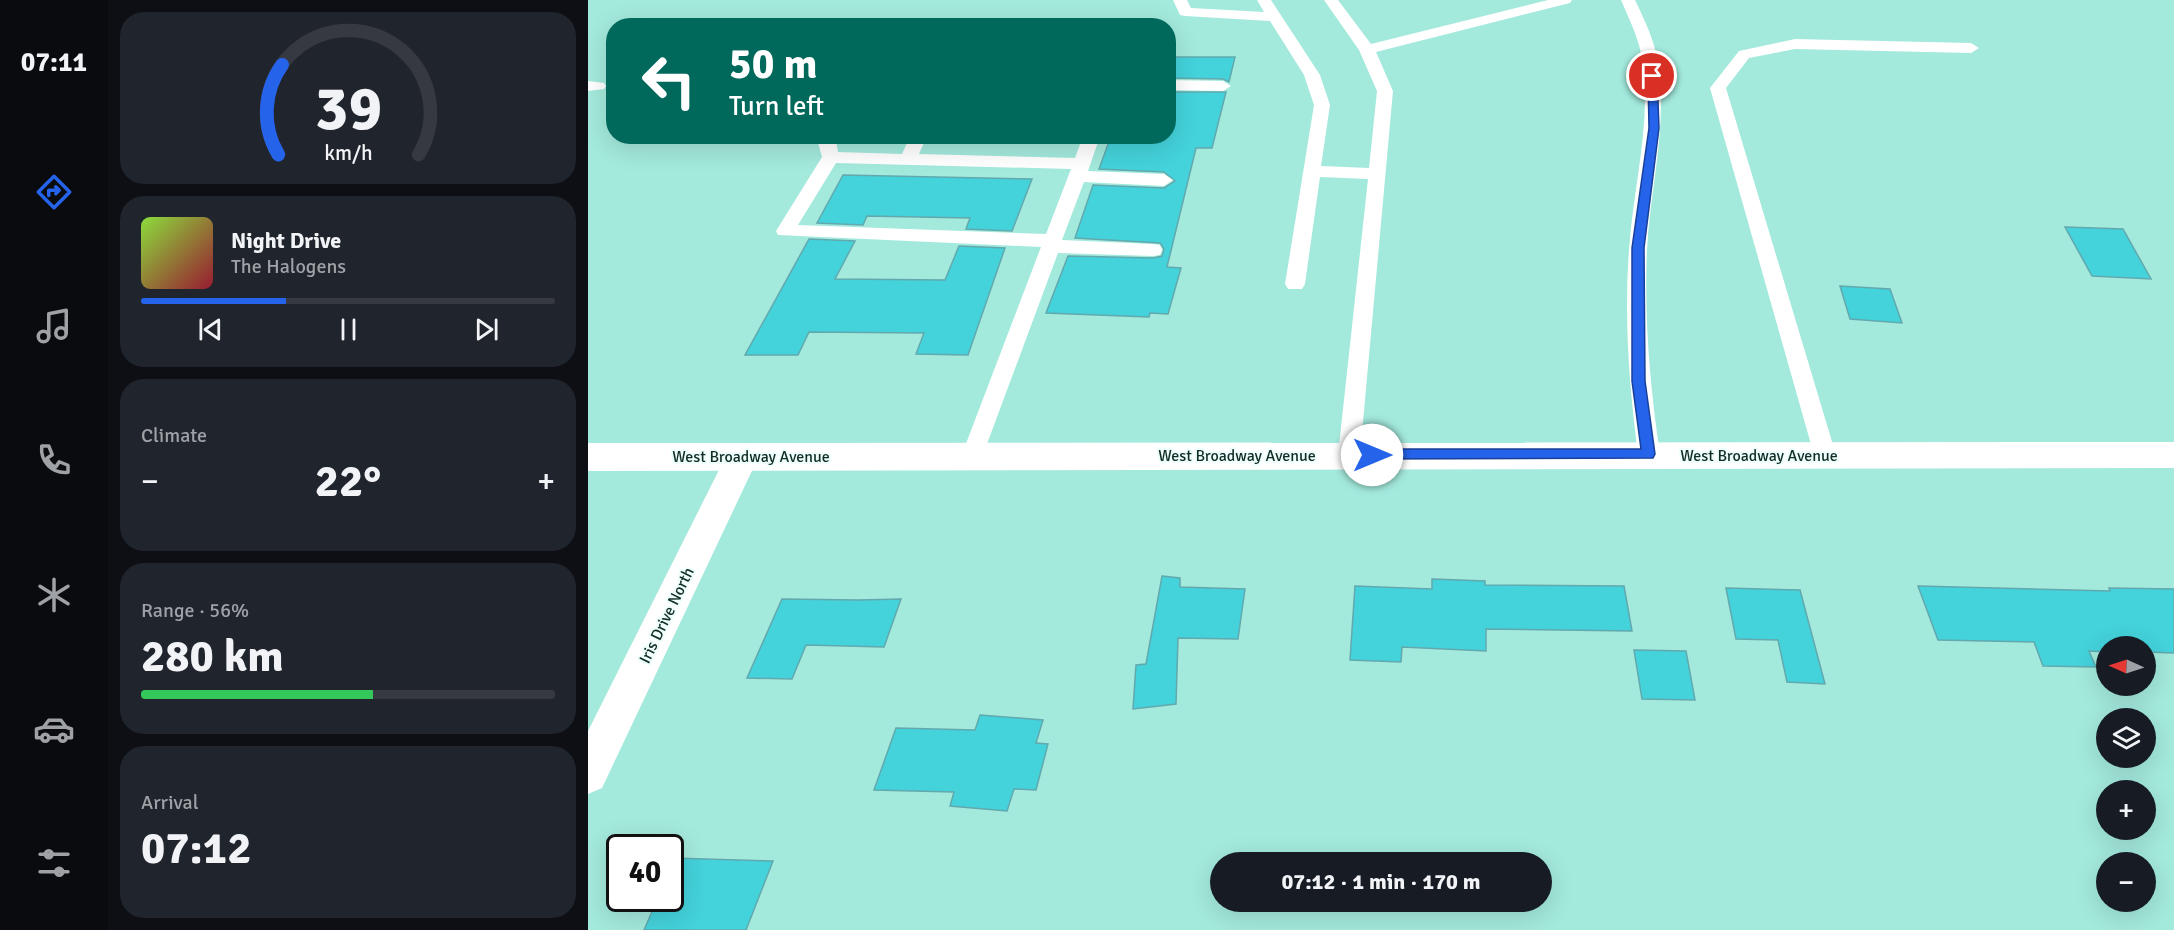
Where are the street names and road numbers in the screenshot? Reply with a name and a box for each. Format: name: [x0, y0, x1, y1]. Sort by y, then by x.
street label: West Broadway Avenue: [1158, 446, 1316, 466]
street label: West Broadway Avenue: [1680, 446, 1838, 466]
street label: West Broadway Avenue: [672, 447, 830, 467]
street label: Iris Drive North: [635, 564, 699, 667]

